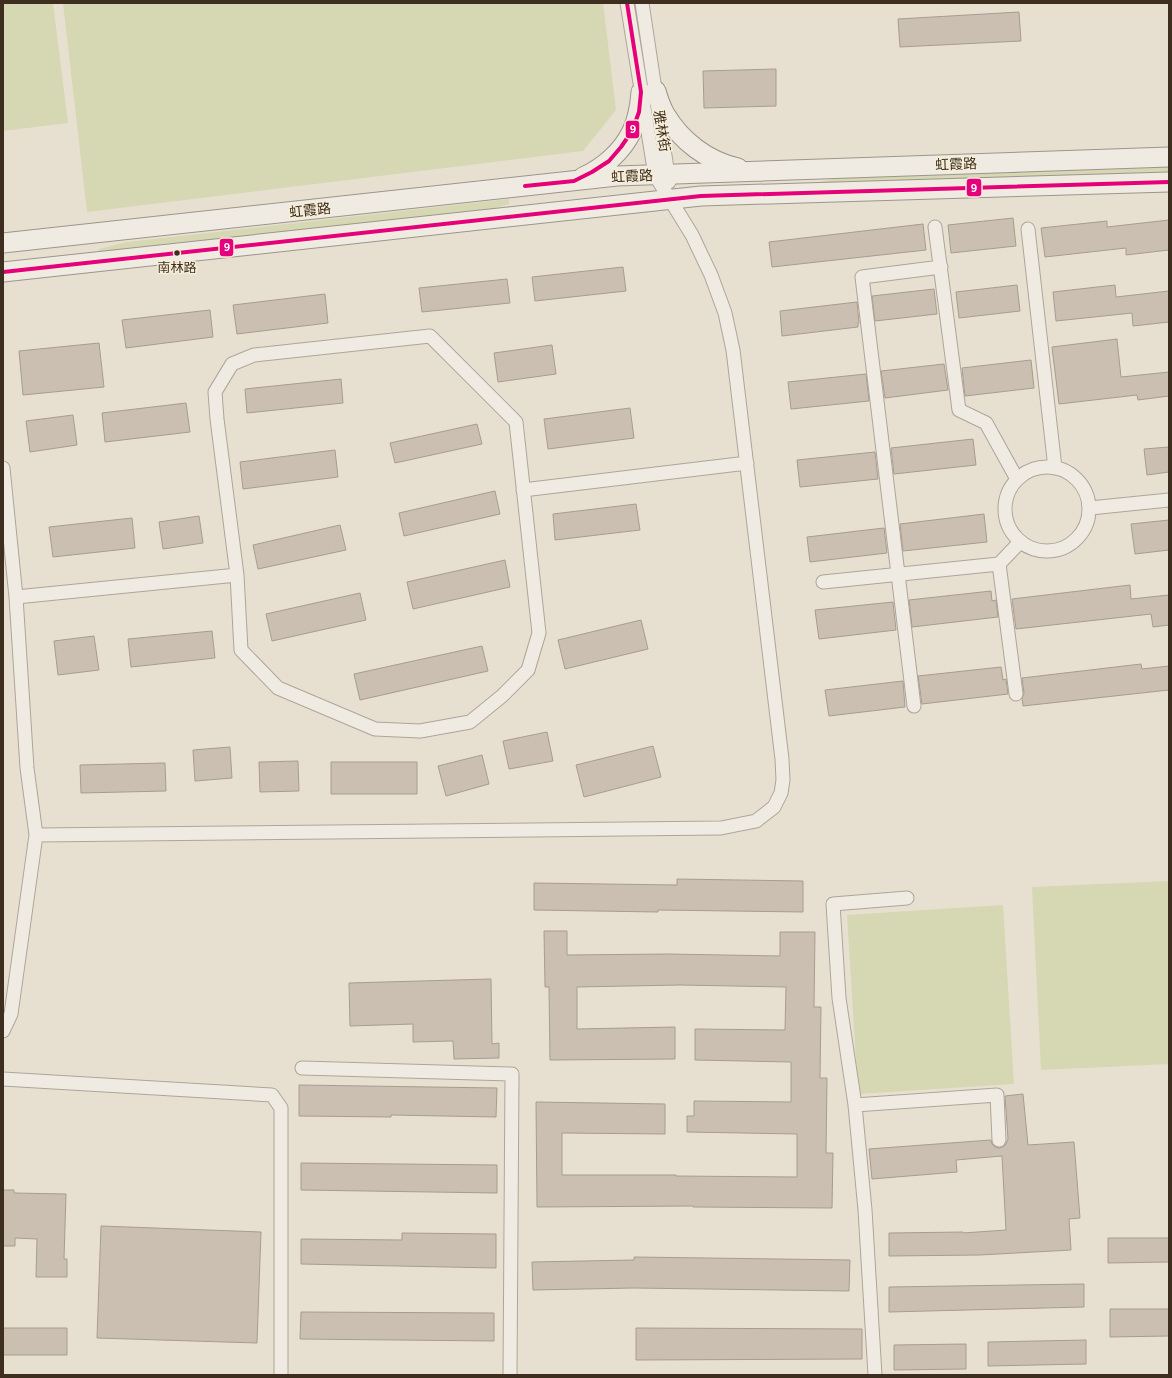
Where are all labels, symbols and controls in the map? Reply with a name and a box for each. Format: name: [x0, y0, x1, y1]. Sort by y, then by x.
street label: 雅林街: [650, 109, 676, 153]
line badge: 9: [625, 120, 640, 139]
text: 9: [630, 120, 636, 136]
street label: 虹霞路: [935, 152, 977, 174]
street label: 虹霞路: [610, 164, 653, 186]
line badge: 9: [966, 178, 982, 197]
text: 9: [971, 179, 977, 195]
street label: 虹霞路: [288, 197, 332, 221]
line badge: 9: [219, 238, 234, 257]
text: 9: [224, 238, 230, 254]
marker: 南林路: [172, 248, 182, 258]
place label: 南林路: [157, 257, 197, 276]

